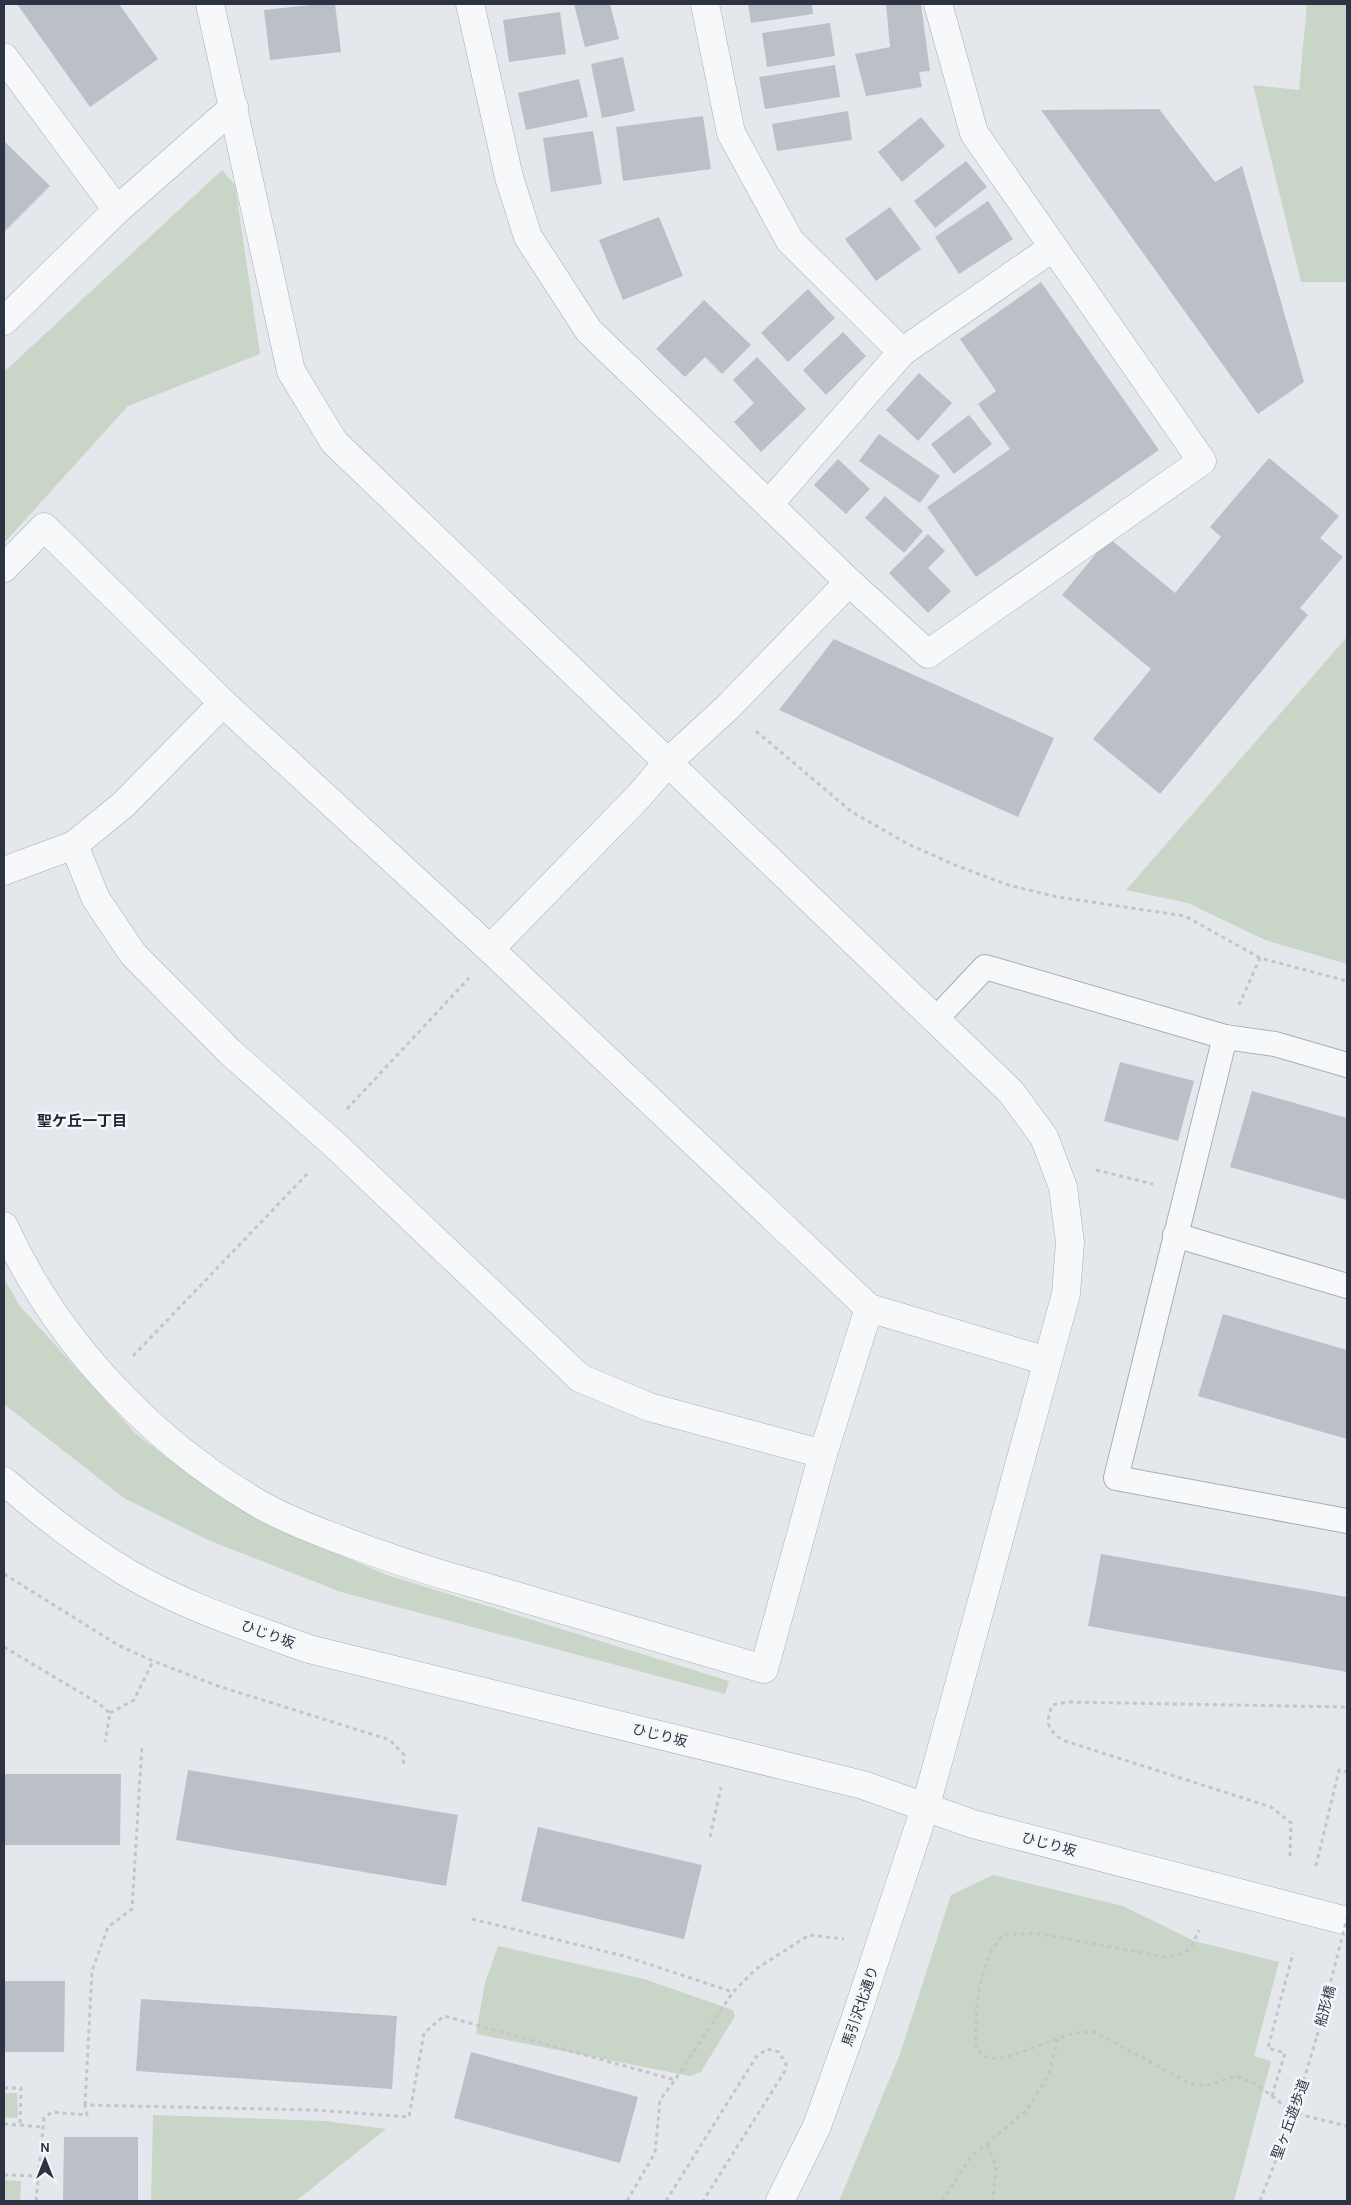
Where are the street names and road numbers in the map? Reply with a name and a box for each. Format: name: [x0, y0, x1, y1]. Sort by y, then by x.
street label: ひじり坂: [239, 1617, 297, 1652]
street label: ひじり坂: [631, 1720, 689, 1751]
street label: ひじり坂: [1020, 1829, 1078, 1860]
street label: 馬引沢北通り: [839, 1964, 882, 2049]
street label: 船形橋: [1312, 1984, 1339, 2029]
street label: 聖ヶ丘遊歩道: [1268, 2077, 1313, 2162]

